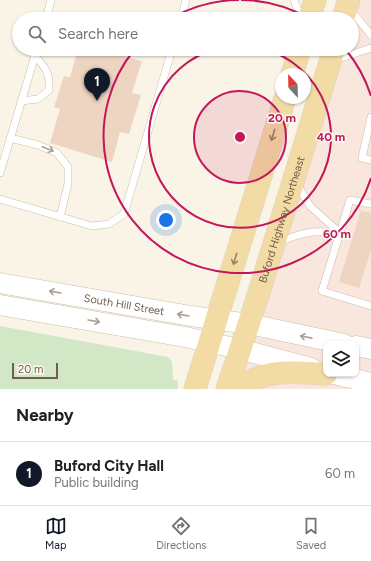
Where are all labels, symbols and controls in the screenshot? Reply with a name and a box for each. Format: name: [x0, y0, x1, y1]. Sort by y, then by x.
search box: [12, 12, 359, 56]
icon: search: [26, 23, 48, 45]
text: Search here: [58, 25, 138, 43]
pin: 1: [84, 68, 110, 101]
north arrow: [275, 68, 311, 104]
text: 20 m: [268, 111, 296, 125]
one-way arrow: [269, 129, 276, 142]
centre of rings: [233, 130, 247, 144]
text: 40 m: [317, 130, 345, 144]
one-way arrow: [41, 146, 53, 154]
street label: Buford Highway Northeast: [256, 155, 308, 285]
your location: [156, 210, 176, 230]
text: 60 m: [323, 227, 351, 241]
one-way arrow: [230, 253, 238, 265]
one-way arrow: [49, 288, 62, 296]
street label: South Hill Street: [83, 292, 165, 318]
one-way arrow: [177, 310, 190, 318]
one-way arrow: [87, 318, 100, 326]
one-way arrow: [300, 332, 313, 340]
map controls: [323, 341, 359, 377]
button: layers: [323, 341, 359, 377]
scale bar: [12, 361, 58, 380]
text: 20 m: [18, 363, 43, 376]
text: Nearby: [16, 405, 74, 425]
text: Buford City Hall: [54, 457, 164, 475]
text: 1: [26, 466, 32, 481]
text: 60 m: [325, 466, 355, 481]
text: Public building: [54, 475, 139, 490]
tab: Map: [45, 515, 67, 552]
tab: Directions: [156, 515, 206, 552]
tab: Saved: [296, 515, 326, 552]

